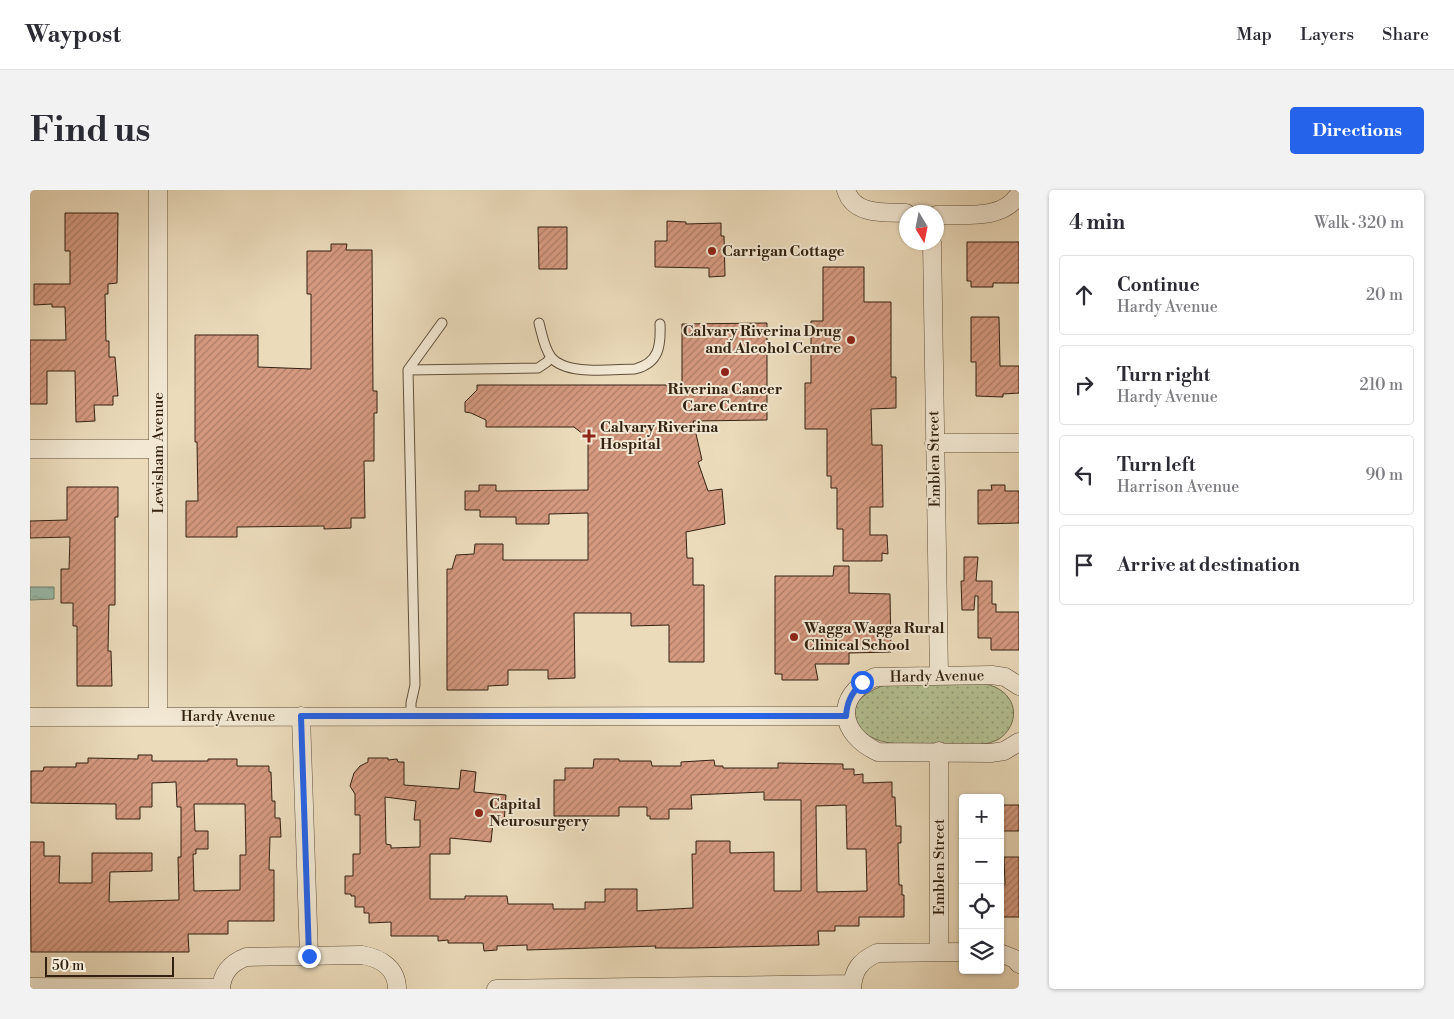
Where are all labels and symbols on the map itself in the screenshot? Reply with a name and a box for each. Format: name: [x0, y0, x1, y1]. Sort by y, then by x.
north arrow: [899, 205, 944, 250]
place label: Carrigan Cottage: [722, 242, 845, 261]
marker: Carrigan Cottage: [706, 245, 718, 257]
place label: Calvary Riverina Drug and Alcohol Centre: [683, 322, 842, 358]
marker: Calvary Riverina Drug and Alcohol Centre: [845, 334, 857, 346]
marker: Riverina Cancer Care Centre: [719, 366, 731, 378]
place label: Riverina Cancer Care Centre: [668, 380, 783, 416]
street label: Lewisham Avenue: [149, 392, 168, 514]
street label: Emblen Street: [924, 410, 945, 508]
place label: Calvary Riverina Hospital: [600, 418, 719, 454]
marker: Calvary Riverina Hospital: [582, 429, 596, 443]
place label: Wagga Wagga Rural Clinical School: [803, 619, 945, 655]
marker: Wagga Wagga Rural Clinical School: [788, 631, 800, 643]
street label: Hardy Avenue: [890, 666, 984, 687]
route start: [851, 671, 874, 694]
street label: Hardy Avenue: [181, 707, 275, 726]
place label: Capital Neurosurgery: [489, 795, 590, 831]
marker: Capital Neurosurgery: [473, 807, 485, 819]
street label: Emblen Street: [930, 818, 949, 915]
route end: [298, 945, 321, 968]
scale bar: [45, 954, 174, 977]

